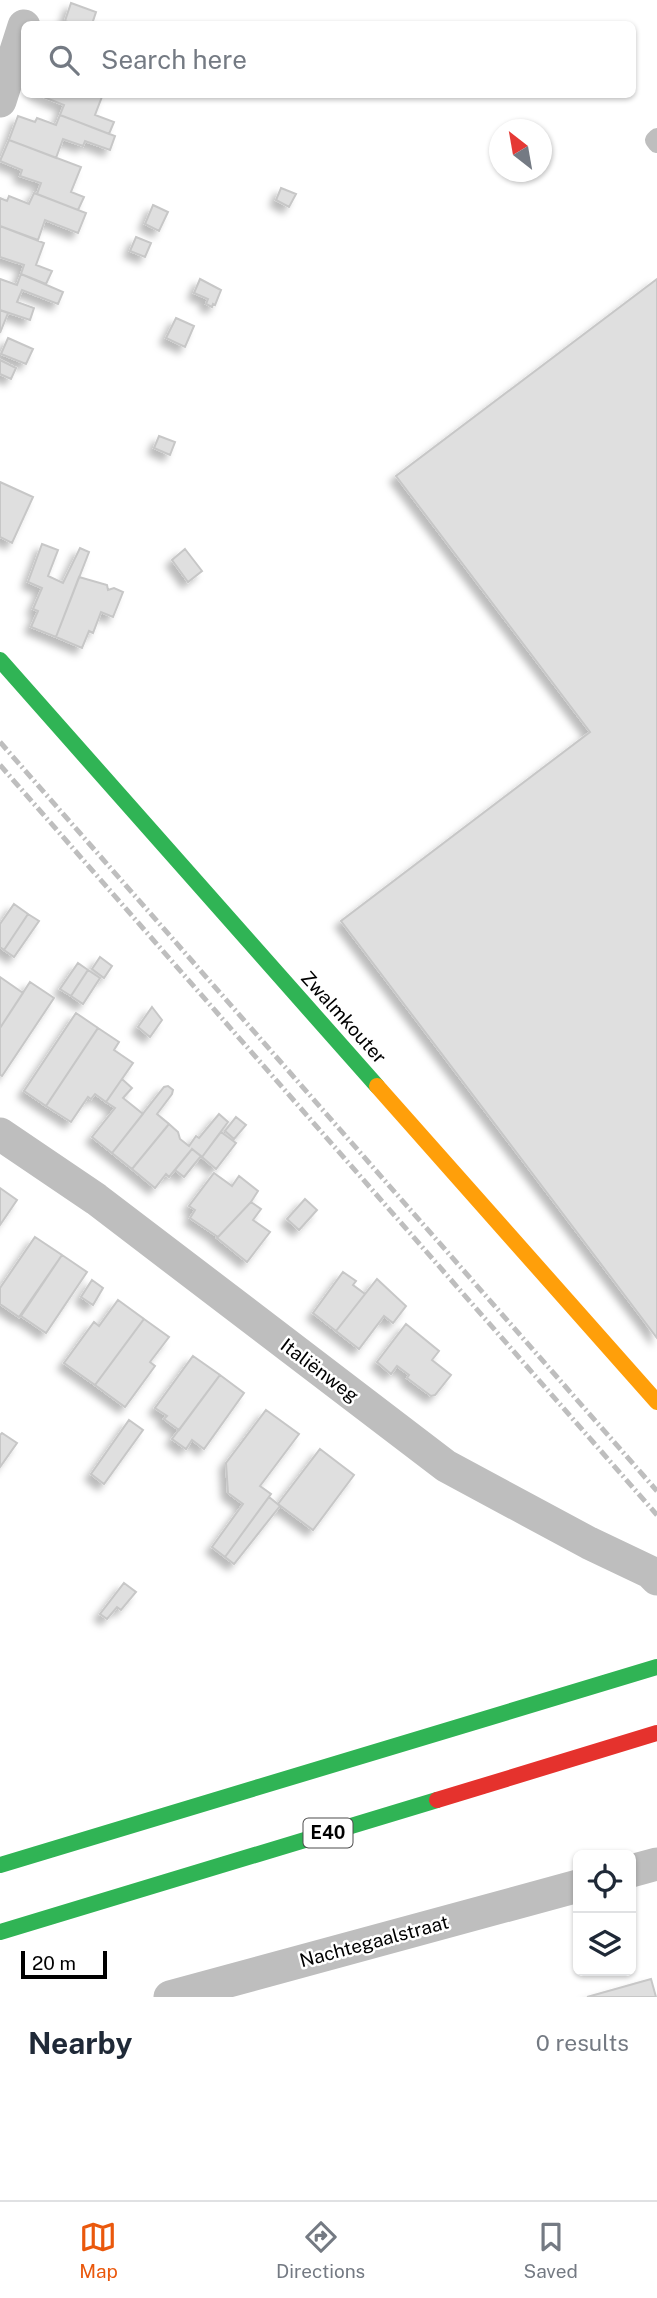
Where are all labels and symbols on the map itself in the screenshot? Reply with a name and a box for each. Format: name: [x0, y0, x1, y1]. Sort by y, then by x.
north arrow: [489, 119, 552, 182]
street label: Zwalmkouter: [297, 966, 391, 1068]
street label: Italiënweg: [277, 1334, 364, 1407]
road number: E40: [304, 1818, 352, 1847]
street label: Nachtegaalstraat: [297, 1911, 451, 1971]
scale bar: [21, 1948, 107, 1980]

